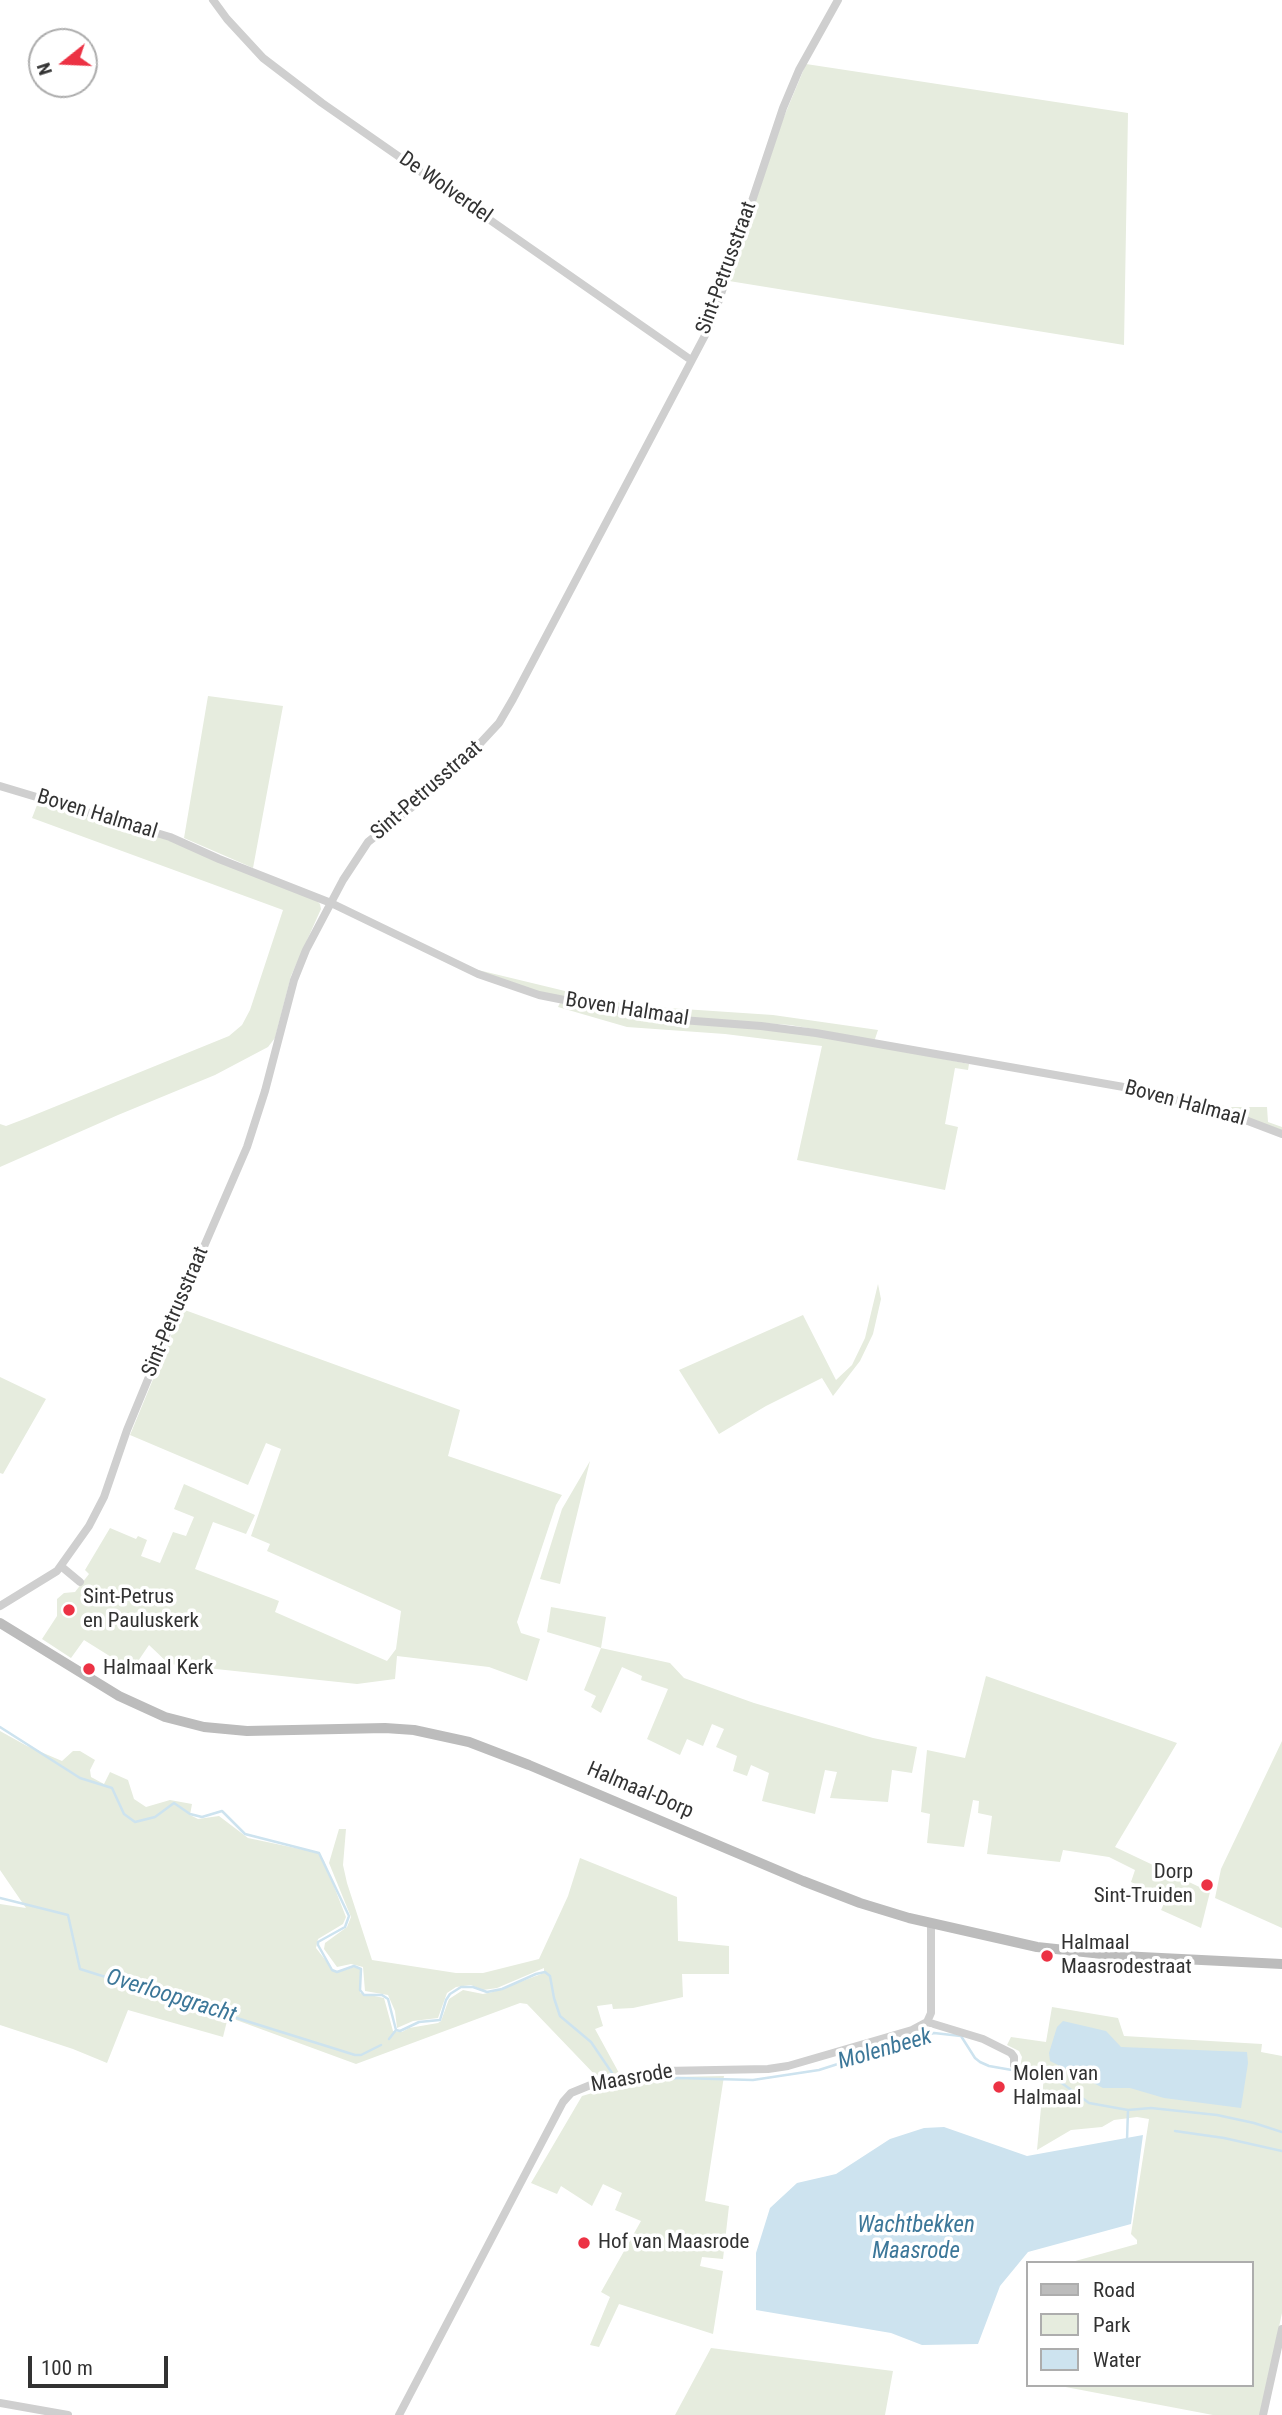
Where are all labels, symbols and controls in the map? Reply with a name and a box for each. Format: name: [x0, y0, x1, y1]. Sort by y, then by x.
north arrow: [28, 28, 98, 98]
text: N: [32, 60, 57, 78]
street label: De Wolverdel: [394, 147, 496, 229]
street label: Sint-Petrusstraat: [691, 198, 763, 338]
street label: Sint-Petrusstraat: [366, 736, 488, 846]
street label: Boven Halmaal: [34, 785, 160, 845]
street label: Boven Halmaal: [564, 988, 690, 1032]
street label: Boven Halmaal: [1122, 1076, 1248, 1132]
street label: Sint-Petrusstraat: [137, 1243, 215, 1381]
place label: Sint-Petrus en Pauluskerk: [83, 1585, 199, 1635]
marker: Sint-Petrus en Pauluskerk: [61, 1602, 77, 1618]
place label: Halmaal Kerk: [103, 1656, 213, 1682]
marker: Halmaal Kerk: [81, 1661, 97, 1677]
street label: Halmaal-Dorp: [583, 1757, 697, 1825]
place label: Dorp Sint-Truiden: [1094, 1860, 1193, 1910]
marker: Dorp Sint-Truiden: [1199, 1877, 1215, 1893]
place label: Halmaal Maasrodestraat: [1061, 1931, 1192, 1981]
marker: Halmaal Maasrodestraat: [1039, 1948, 1055, 1964]
water label: Overloopgracht: [103, 1964, 239, 2030]
water label: Molenbeek: [835, 2023, 935, 2077]
street label: Maasrode: [589, 2059, 675, 2099]
place label: Molen van Halmaal: [1013, 2062, 1098, 2112]
marker: Molen van Halmaal: [991, 2079, 1007, 2095]
water label: Wachtbekken Maasrode: [857, 2212, 975, 2266]
place label: Hof van Maasrode: [598, 2230, 749, 2256]
marker: Hof van Maasrode: [576, 2235, 592, 2251]
legend: [1026, 2261, 1254, 2387]
text: Road: [1093, 2278, 1135, 2302]
text: Park: [1093, 2313, 1130, 2337]
scale bar: [32, 2342, 172, 2386]
text: Water: [1093, 2348, 1141, 2372]
text: 100 m: [41, 2356, 93, 2380]

